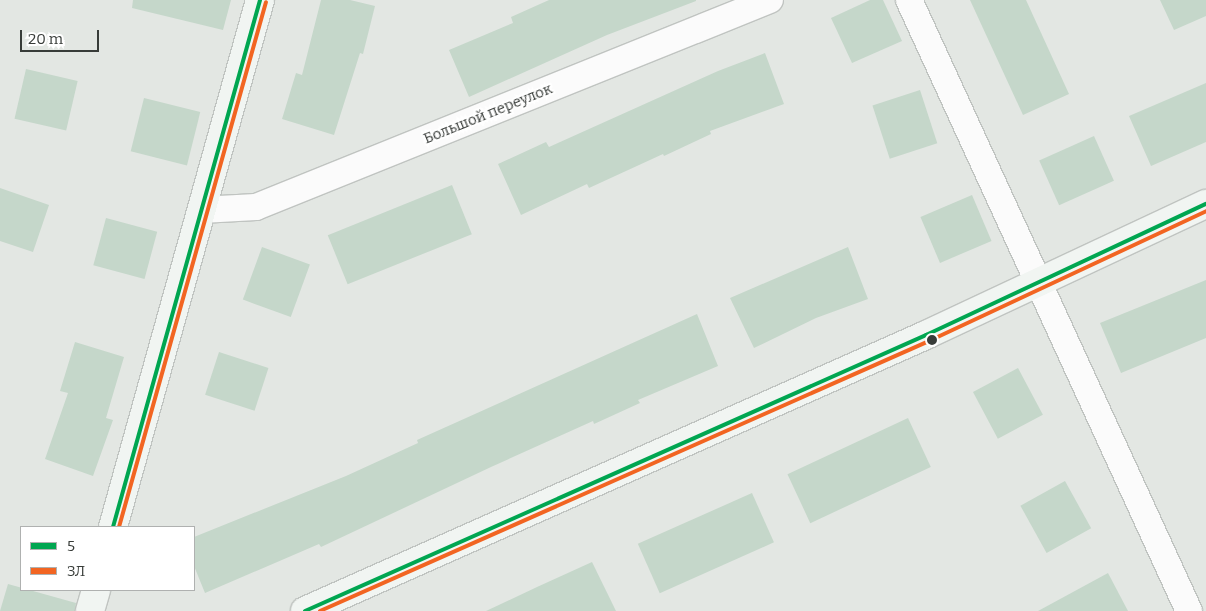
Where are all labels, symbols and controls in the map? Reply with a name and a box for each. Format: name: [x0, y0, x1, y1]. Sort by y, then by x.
scale bar: [22, 20, 101, 52]
text: 20 m: [28, 30, 63, 48]
street label: Большой переулок: [421, 80, 555, 148]
unlabelled marker: [927, 335, 937, 345]
legend: [20, 526, 195, 591]
text: 5: [67, 537, 75, 555]
text: 3Л: [67, 562, 85, 580]

